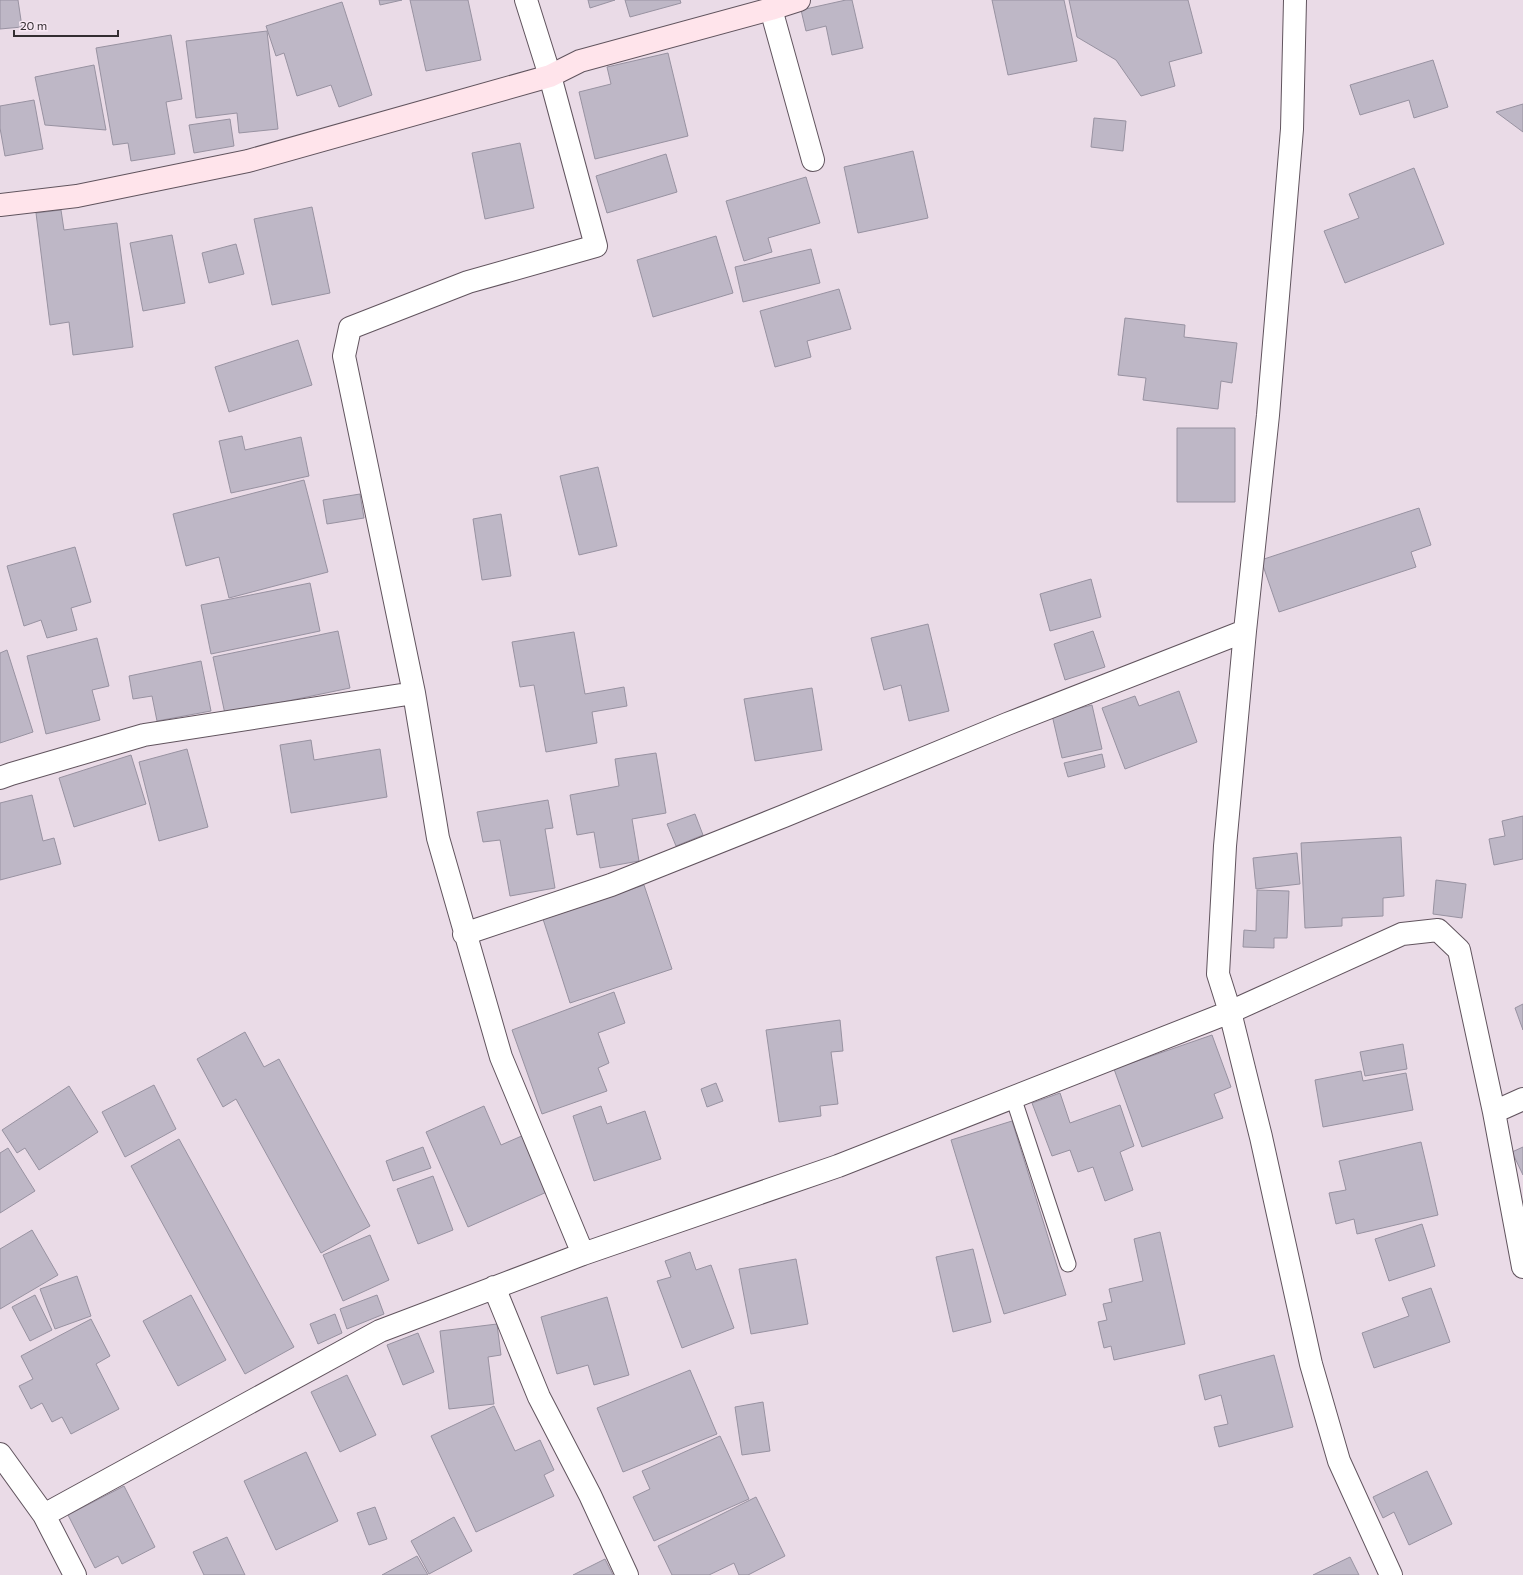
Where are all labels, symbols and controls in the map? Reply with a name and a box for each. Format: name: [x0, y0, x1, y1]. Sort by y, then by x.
scale bar: [14, 12, 118, 38]
text: 20 m: [20, 18, 47, 32]

